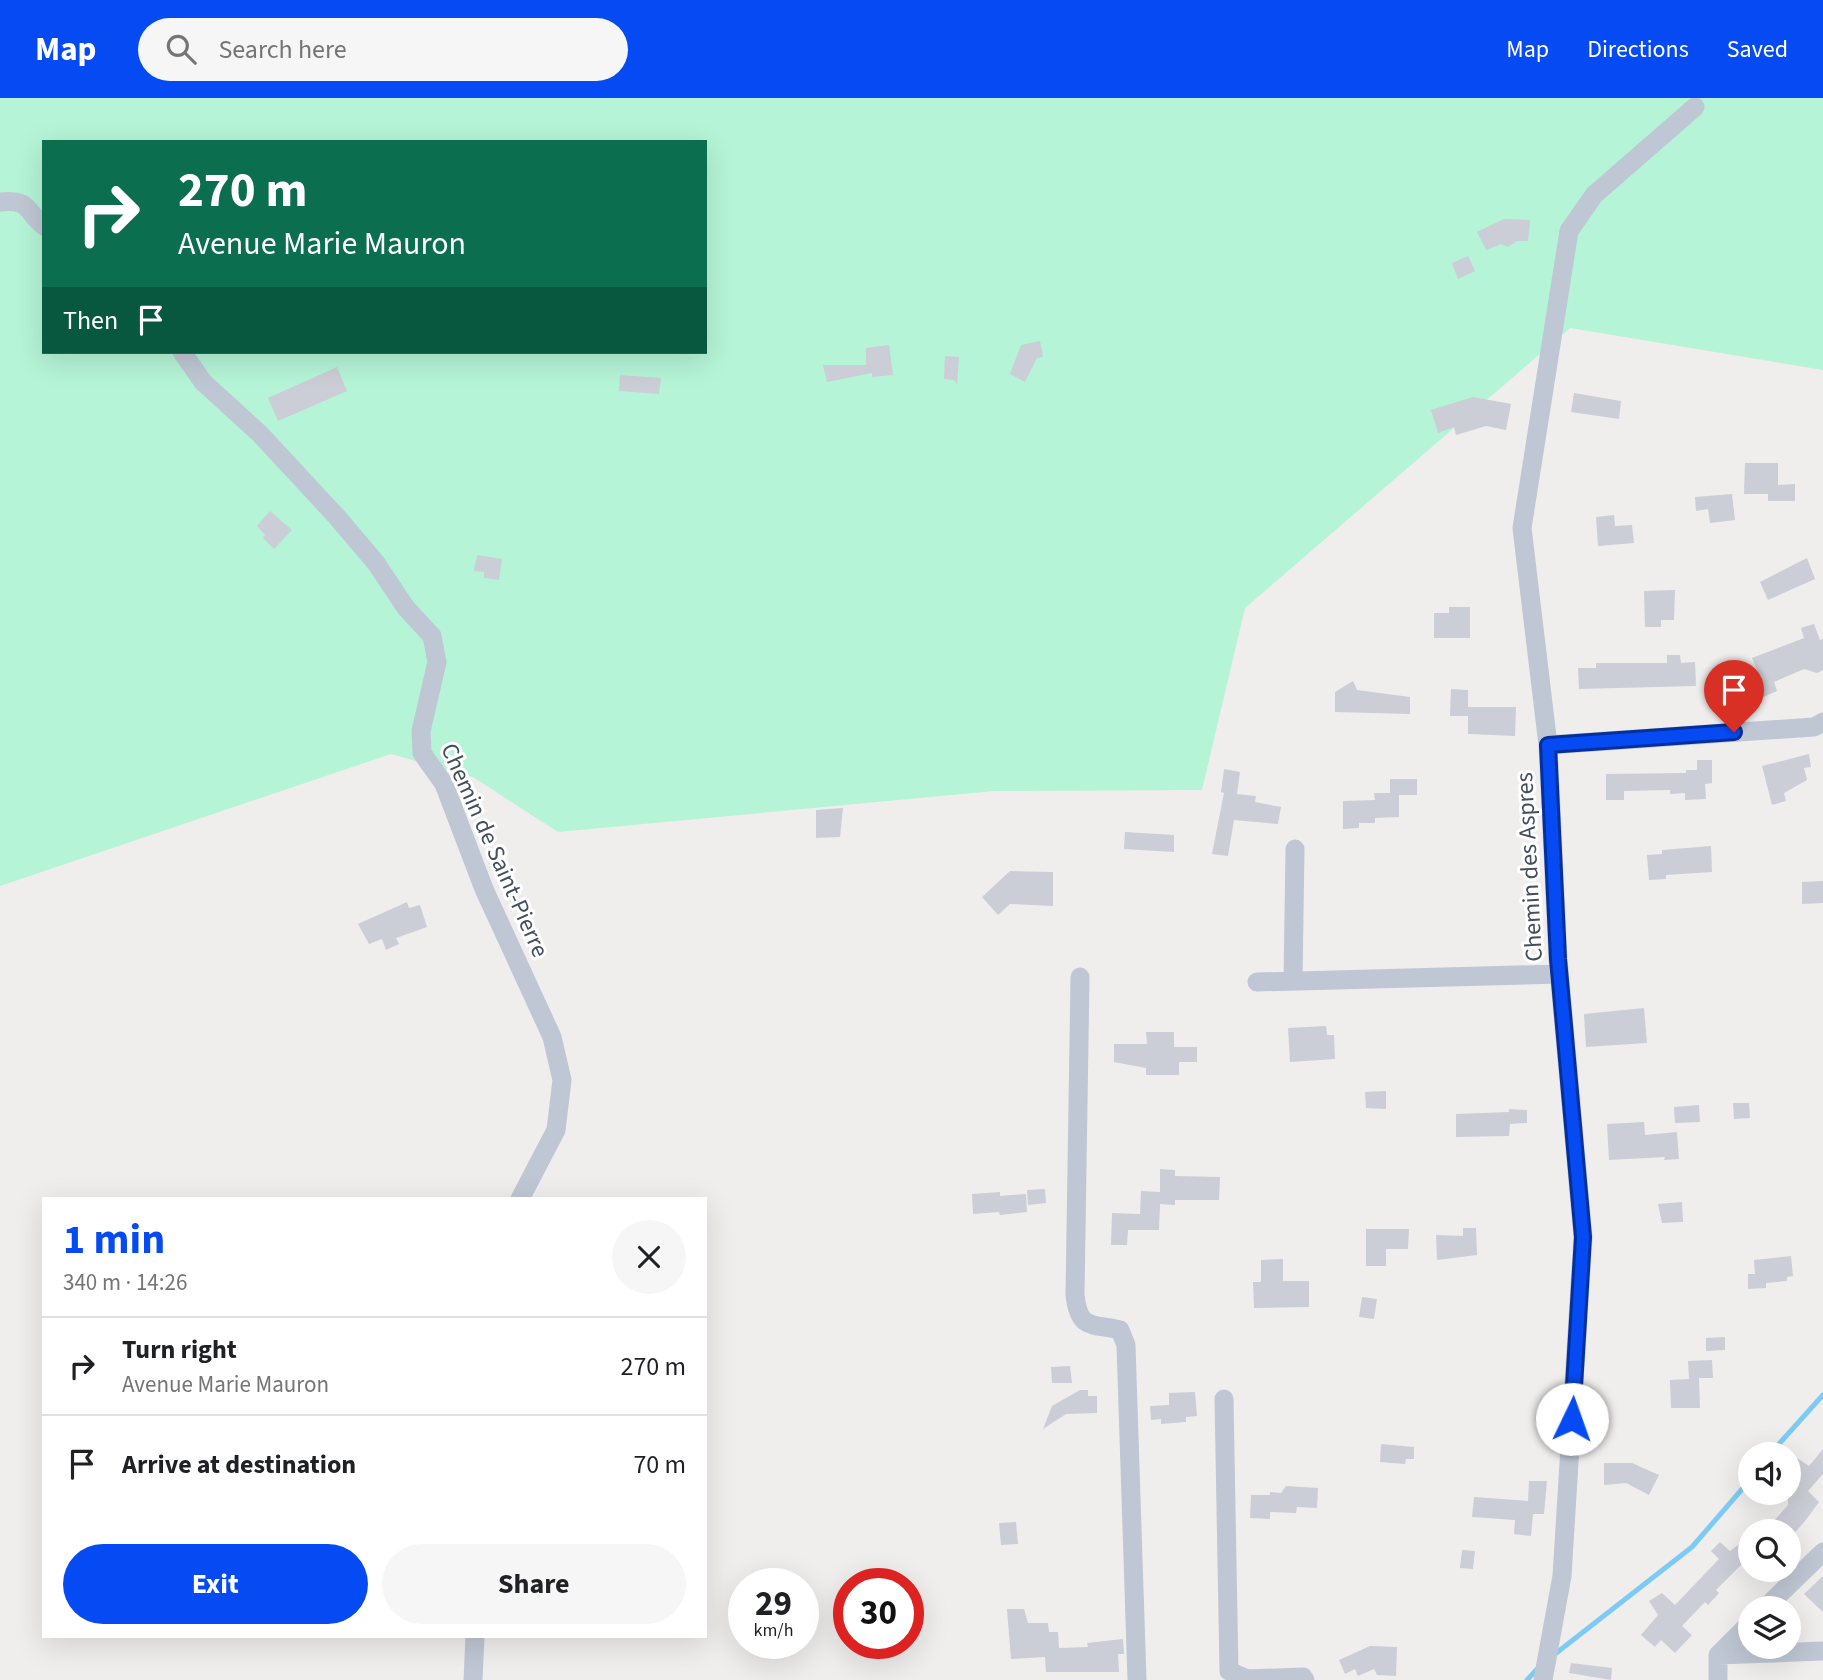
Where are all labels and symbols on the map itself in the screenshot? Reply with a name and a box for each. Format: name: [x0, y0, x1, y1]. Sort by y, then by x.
pin: [1704, 660, 1764, 732]
street label: Chemin de Saint-Pierre: [432, 738, 558, 963]
street label: Chemin des Aspres: [1507, 771, 1552, 963]
position arrow: [1535, 1382, 1609, 1456]
speed limit sign: 30: [833, 1568, 924, 1659]

